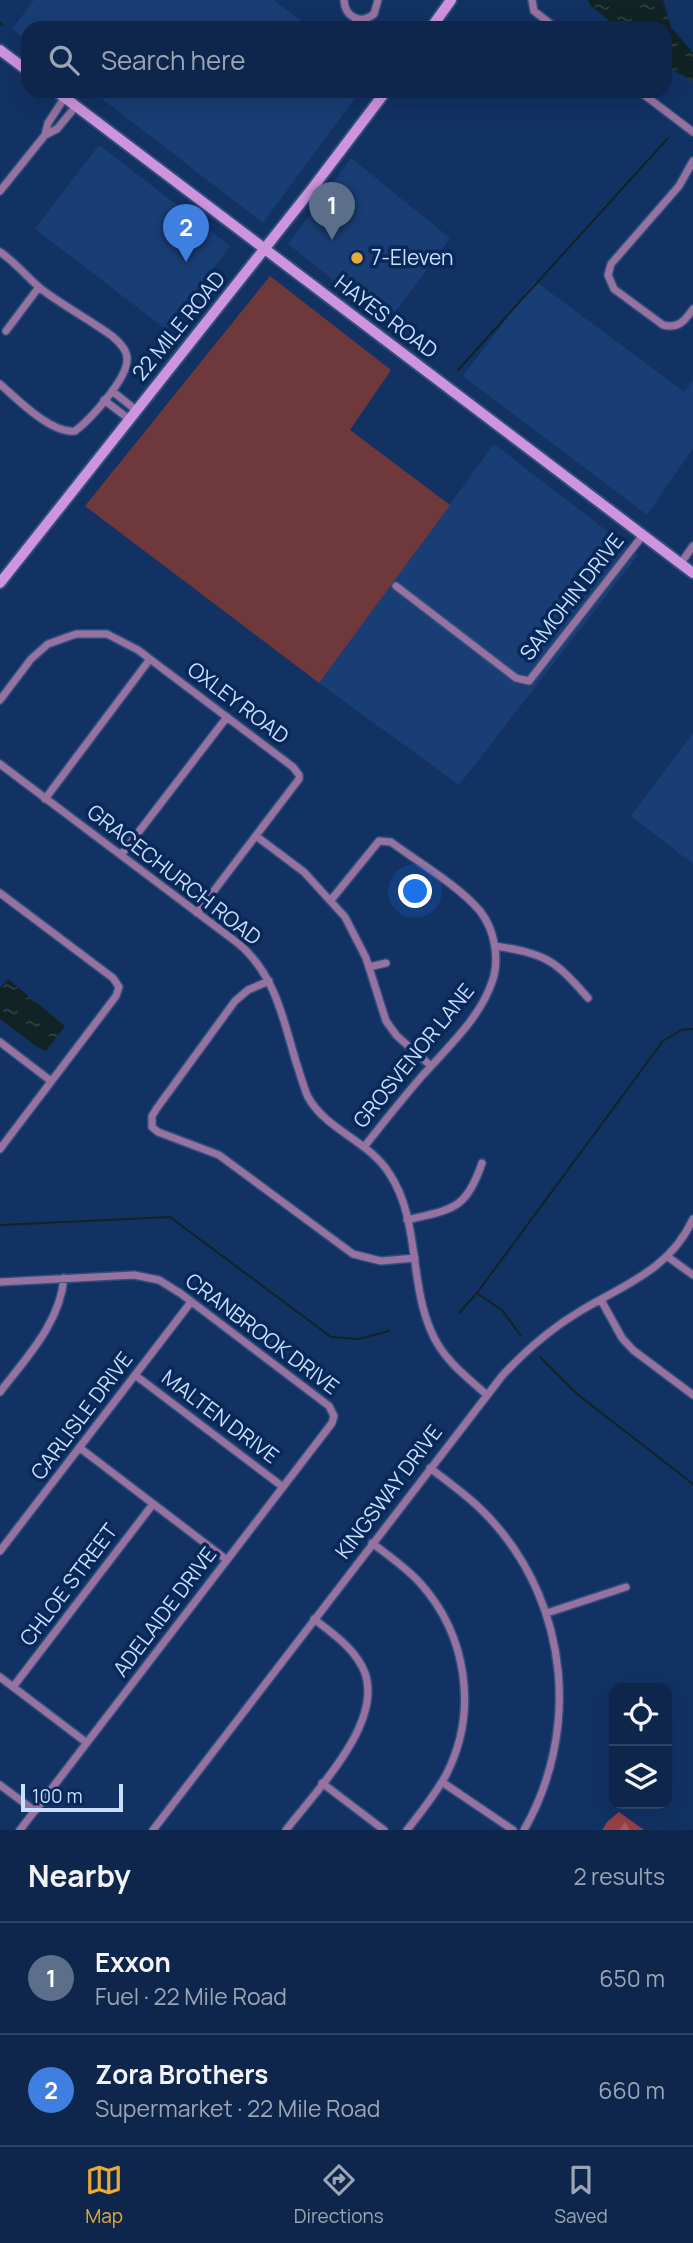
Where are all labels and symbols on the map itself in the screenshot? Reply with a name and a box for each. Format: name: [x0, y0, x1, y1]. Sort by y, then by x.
pin: 1: [309, 182, 355, 240]
pin: 2: [163, 204, 209, 262]
place label: 7-Eleven: [371, 243, 454, 271]
marker: 7-Eleven: [349, 250, 365, 266]
street label: 22 MILE ROAD: [125, 265, 231, 386]
street label: HAYES ROAD: [329, 268, 444, 364]
street label: SAMOHIN DRIVE: [513, 527, 630, 666]
street label: OXLEY ROAD: [182, 655, 295, 749]
street label: GRACECHURCH ROAD: [82, 797, 267, 951]
your location: [398, 874, 432, 908]
street label: GROSVENOR LANE: [346, 977, 480, 1133]
street label: CRANBROOK DRIVE: [180, 1266, 345, 1400]
street label: CARLISLE DRIVE: [24, 1346, 139, 1485]
street label: MALTEN DRIVE: [156, 1363, 285, 1469]
street label: KINGSWAY DRIVE: [329, 1419, 448, 1564]
street label: CHLOE STREET: [13, 1517, 124, 1651]
street label: ADELAIDE DRIVE: [106, 1541, 222, 1682]
scale bar: [21, 1781, 122, 1813]

